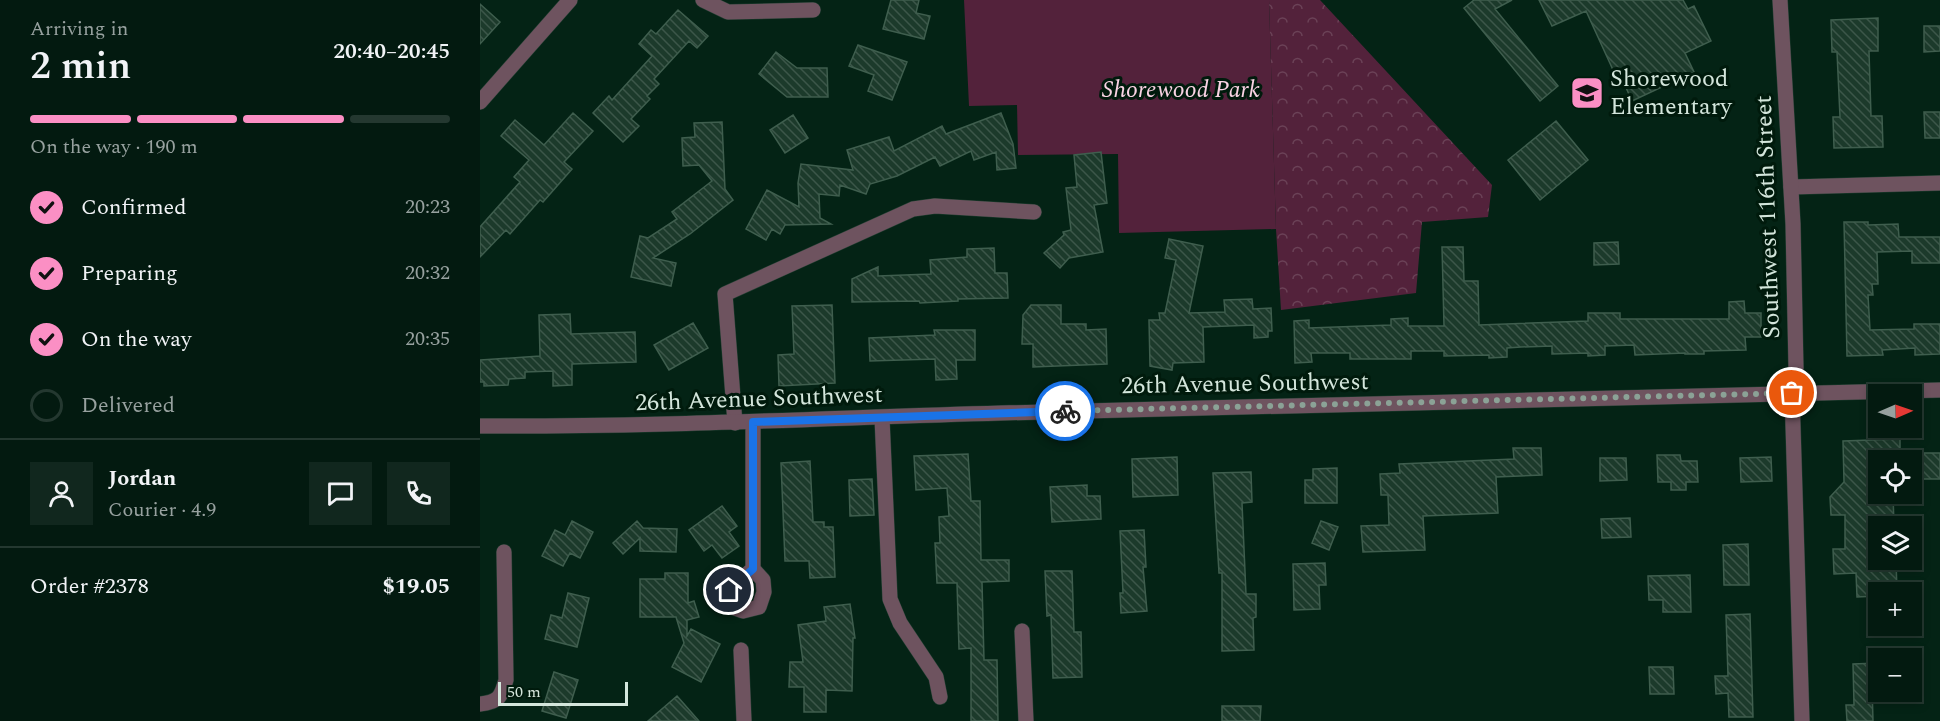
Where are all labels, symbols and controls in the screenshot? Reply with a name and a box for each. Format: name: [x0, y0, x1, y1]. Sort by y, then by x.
text: Arriving in: [30, 14, 128, 44]
text: 20:40–20:45: [333, 35, 450, 68]
text: 2 min: [30, 37, 131, 96]
place label: Shorewood Elementary: [1610, 61, 1733, 125]
park label: Shorewood Park: [1102, 72, 1260, 108]
school or university icon: Shorewood Elementary: [1569, 75, 1605, 111]
street label: Southwest 116th Street: [1746, 95, 1790, 339]
text: On the way · 190 m: [30, 132, 198, 162]
icon: check: [30, 191, 63, 224]
text: Confirmed: [81, 191, 187, 224]
text: 20:23: [405, 192, 450, 222]
icon: check: [30, 257, 63, 290]
text: Preparing: [81, 257, 178, 290]
text: 20:32: [405, 258, 450, 288]
icon: check: [30, 323, 63, 356]
text: On the way: [81, 323, 192, 356]
text: 20:35: [405, 324, 450, 354]
street label: 26th Avenue Southwest: [1121, 364, 1369, 404]
pin: [1766, 367, 1817, 418]
icon: bag: [1775, 376, 1808, 409]
street label: 26th Avenue Southwest: [635, 377, 883, 421]
courier: [1035, 381, 1095, 441]
north arrow: [1868, 384, 1922, 438]
map controls: [1868, 384, 1922, 702]
text: Delivered: [81, 389, 175, 422]
icon: bike: [1049, 395, 1082, 428]
button: locate: [1868, 450, 1922, 504]
button: person: [30, 462, 93, 525]
text: Jordan: [108, 462, 176, 495]
button: chat: [309, 462, 372, 525]
button: phone: [387, 462, 450, 525]
text: Courier · 4.9: [108, 495, 216, 525]
button: layers: [1868, 516, 1922, 570]
pin: [703, 564, 754, 615]
text: Order #2378: [30, 570, 149, 603]
text: $19.05: [382, 570, 450, 603]
icon: home: [712, 573, 745, 606]
button: +: [1868, 582, 1922, 636]
button: −: [1868, 648, 1922, 702]
scale bar: [498, 679, 628, 706]
text: 50 m: [507, 680, 541, 704]

